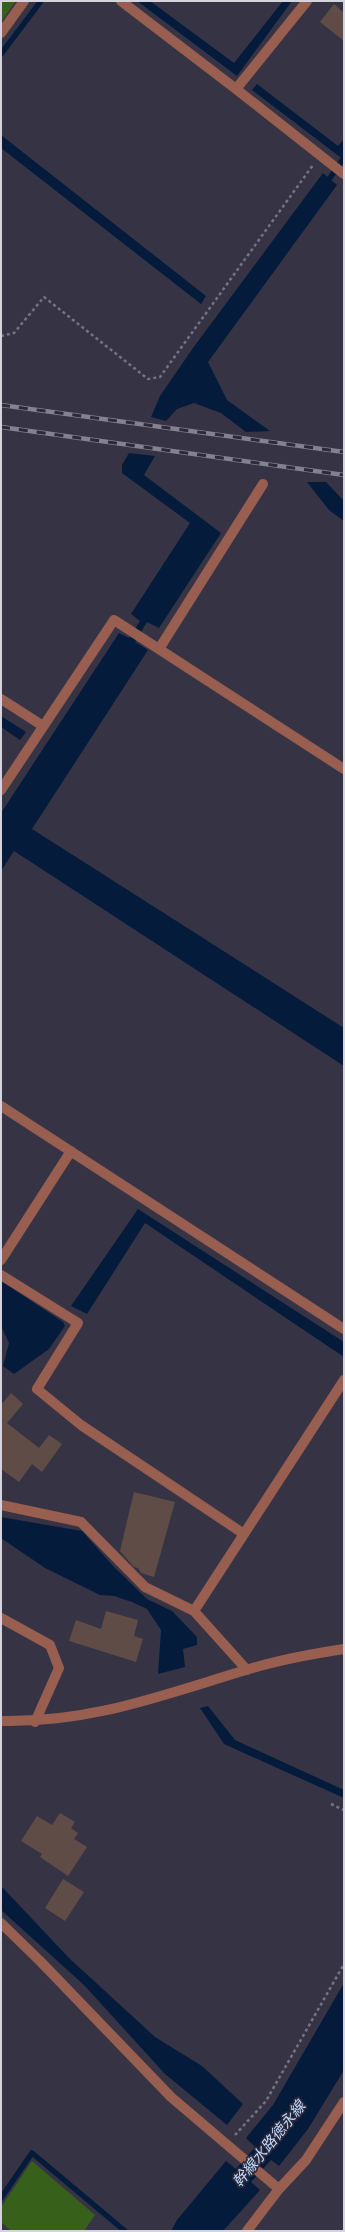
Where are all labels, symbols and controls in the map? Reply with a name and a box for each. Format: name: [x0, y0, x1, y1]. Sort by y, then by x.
water label: 幹線水路徳永線: [229, 2096, 310, 2190]

